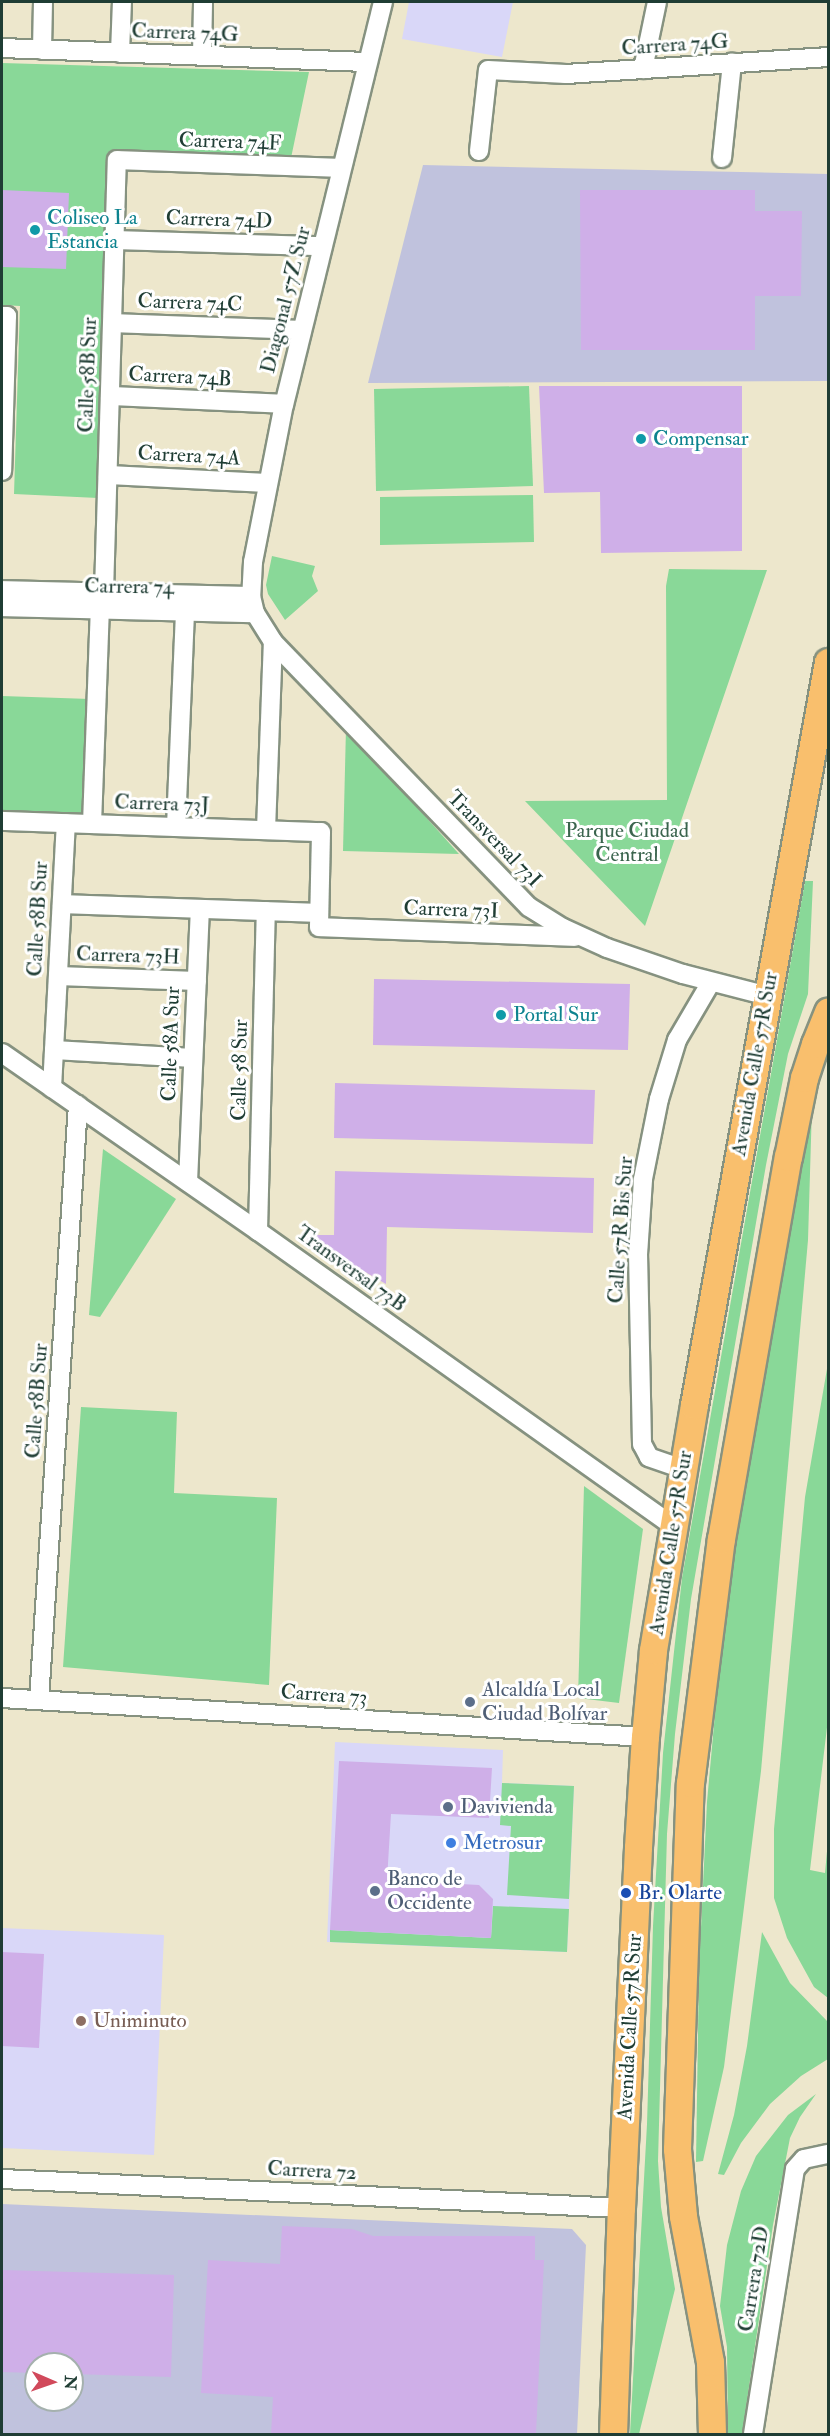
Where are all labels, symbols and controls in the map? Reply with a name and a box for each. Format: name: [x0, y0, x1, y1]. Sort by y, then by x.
street label: Carrera 74G: [131, 19, 239, 47]
street label: Carrera 74G: [621, 29, 729, 61]
street label: Carrera 74F: [178, 128, 282, 156]
place label: Coliseo La Estancia: [47, 205, 138, 255]
street label: Carrera 74D: [165, 206, 273, 234]
marker: Coliseo La Estancia: [28, 223, 42, 237]
street label: Diagonal 57Z Sur: [256, 224, 316, 376]
street label: Carrera 74C: [137, 289, 243, 317]
street label: Calle 58B Sur: [73, 317, 103, 433]
street label: Carrera 74B: [128, 362, 232, 392]
place label: Compensar: [653, 426, 749, 452]
marker: Compensar: [634, 432, 648, 446]
street label: Carrera 74A: [137, 441, 241, 471]
street label: Carrera 74: [84, 574, 174, 600]
street label: Transversal 73I: [441, 785, 547, 893]
street label: Carrera 73J: [114, 790, 210, 818]
park label: Parque Ciudad Central: [565, 818, 689, 868]
street label: Calle 58B Sur: [22, 861, 54, 977]
street label: Carrera 73I: [403, 896, 499, 924]
street label: Carrera 73H: [76, 942, 180, 970]
street label: Avenida Calle 57R Sur: [726, 970, 784, 1158]
street label: Calle 58A Sur: [156, 986, 186, 1102]
place label: Portal Sur: [513, 1002, 598, 1028]
marker: Portal Sur: [494, 1008, 508, 1022]
street label: Calle 58 Sur: [227, 1019, 253, 1121]
street label: Calle 57R Bis Sur: [603, 1156, 639, 1304]
street label: Transversal 73B: [291, 1220, 411, 1318]
street label: Calle 58B Sur: [20, 1343, 54, 1459]
street label: Avenida Calle 57R Sur: [644, 1449, 698, 1637]
place label: Alcaldía Local Ciudad Bolívar: [482, 1677, 607, 1727]
street label: Carrera 73: [280, 1679, 368, 1711]
marker: Alcaldía Local Ciudad Bolívar: [463, 1695, 477, 1709]
place label: Davivienda: [460, 1794, 553, 1820]
marker: Davivienda: [441, 1800, 455, 1814]
place label: Metrosur: [463, 1830, 542, 1856]
marker: Metrosur: [444, 1836, 458, 1850]
place label: Banco de Occidente: [387, 1866, 472, 1916]
place label: Br. Olarte: [638, 1880, 722, 1906]
marker: Banco de Occidente: [368, 1884, 382, 1898]
marker: Br. Olarte: [619, 1886, 633, 1900]
street label: Avenida Calle 57R Sur: [613, 1933, 647, 2121]
place label: Uniminuto: [93, 2008, 187, 2034]
marker: Uniminuto: [74, 2014, 88, 2028]
street label: Carrera 72: [267, 2156, 357, 2186]
street label: Carrera 72D: [733, 2224, 775, 2334]
north arrow: [24, 2352, 84, 2412]
text: N: [60, 2375, 80, 2390]

